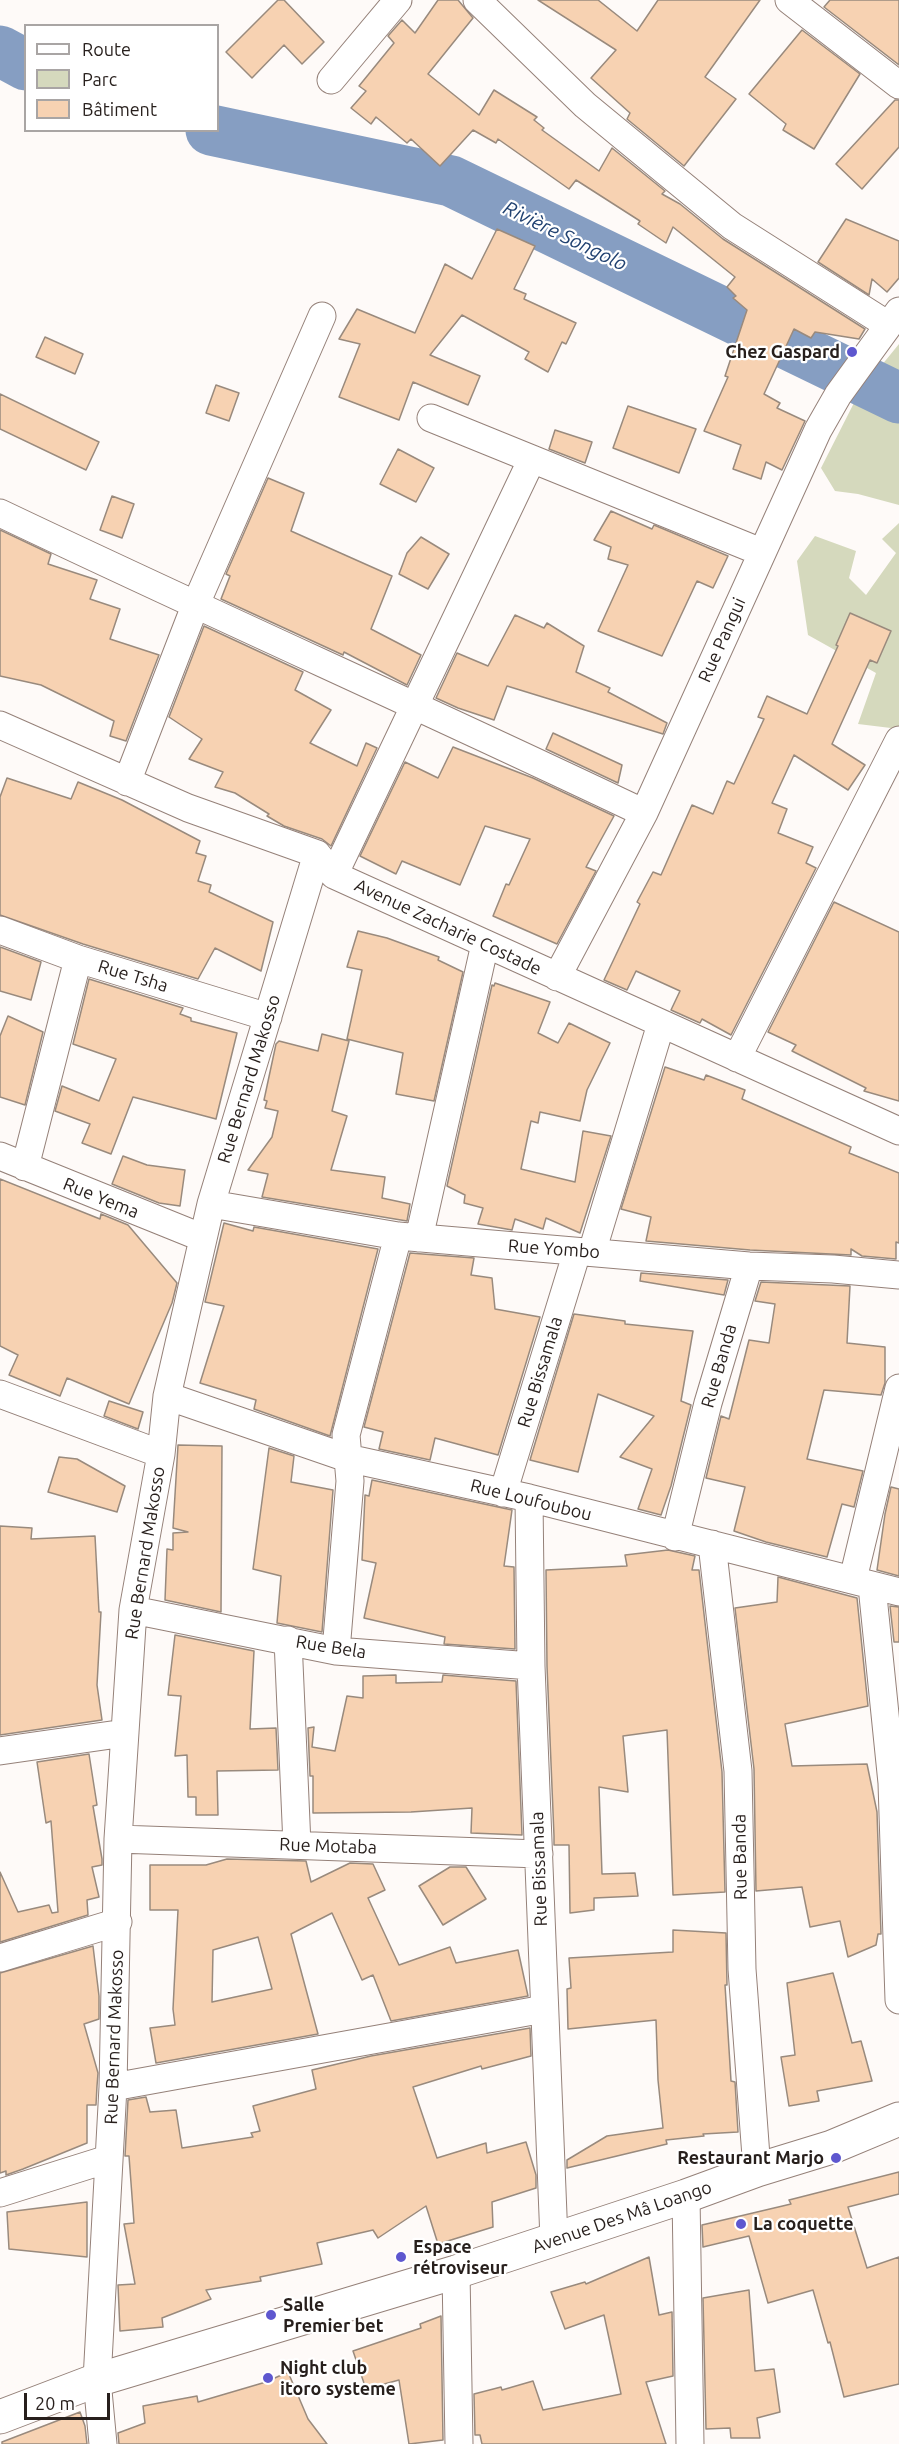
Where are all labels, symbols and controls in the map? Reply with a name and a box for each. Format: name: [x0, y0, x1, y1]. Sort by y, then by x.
legend: [24, 24, 219, 132]
text: Route: [82, 39, 131, 59]
text: Parc: [82, 69, 117, 89]
text: Bâtiment: [82, 99, 157, 119]
water label: Rivière Songolo: [499, 196, 631, 276]
place label: Chez Gaspard: [725, 341, 840, 363]
marker: Chez Gaspard: [845, 345, 859, 359]
street label: Rue Pangui: [694, 594, 750, 686]
street label: Avenue Zacharie Costade: [351, 874, 545, 980]
street label: Rue Tsha: [95, 955, 171, 997]
street label: Rue Bernard Makosso: [213, 992, 285, 1166]
street label: Rue Yema: [60, 1173, 142, 1223]
street label: Rue Yombo: [507, 1235, 601, 1263]
street label: Rue Bissamala: [513, 1314, 567, 1430]
street label: Rue Banda: [697, 1322, 741, 1410]
street label: Rue Bernard Makosso: [121, 1465, 169, 1641]
street label: Rue Loufoubou: [468, 1474, 594, 1526]
street label: Rue Bela: [294, 1631, 368, 1663]
street label: Rue Bissamala: [526, 1811, 552, 1927]
street label: Rue Banda: [728, 1814, 752, 1900]
street label: Rue Motaba: [279, 1834, 377, 1858]
street label: Rue Bernard Makosso: [100, 1949, 128, 2125]
place label: Restaurant Marjo: [677, 2147, 824, 2169]
marker: Restaurant Marjo: [829, 2151, 843, 2165]
street label: Avenue Des Mâ Loango: [529, 2176, 715, 2258]
place label: La coquette: [753, 2213, 854, 2235]
marker: La coquette: [734, 2217, 748, 2231]
place label: Espace rétroviseur: [413, 2236, 508, 2278]
marker: Espace rétroviseur: [394, 2250, 408, 2264]
place label: Salle Premier bet: [283, 2294, 383, 2336]
marker: Salle Premier bet: [264, 2308, 278, 2322]
place label: Night club itoro systeme: [280, 2357, 396, 2400]
marker: Night club itoro systeme: [261, 2371, 275, 2385]
scale bar: [27, 2381, 112, 2419]
text: 20 m: [35, 2393, 75, 2413]

